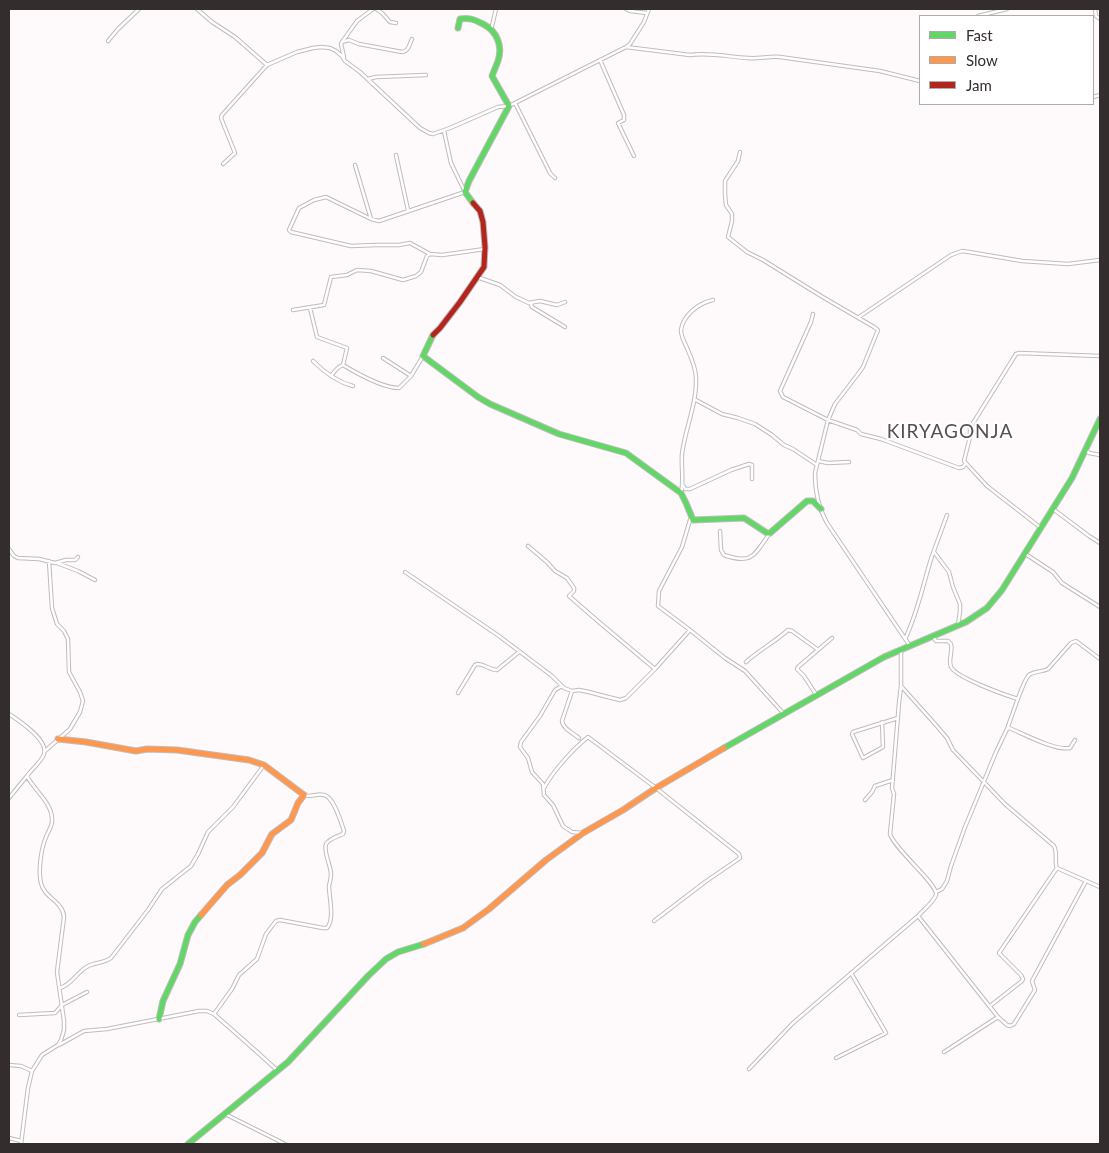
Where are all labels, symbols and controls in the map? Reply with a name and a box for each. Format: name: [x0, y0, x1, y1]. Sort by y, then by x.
legend: [919, 15, 1094, 105]
text: Fast: [966, 26, 993, 44]
text: Slow: [966, 51, 998, 69]
text: Jam: [966, 76, 992, 94]
district label: KIRYAGONJA: [885, 421, 1015, 443]

